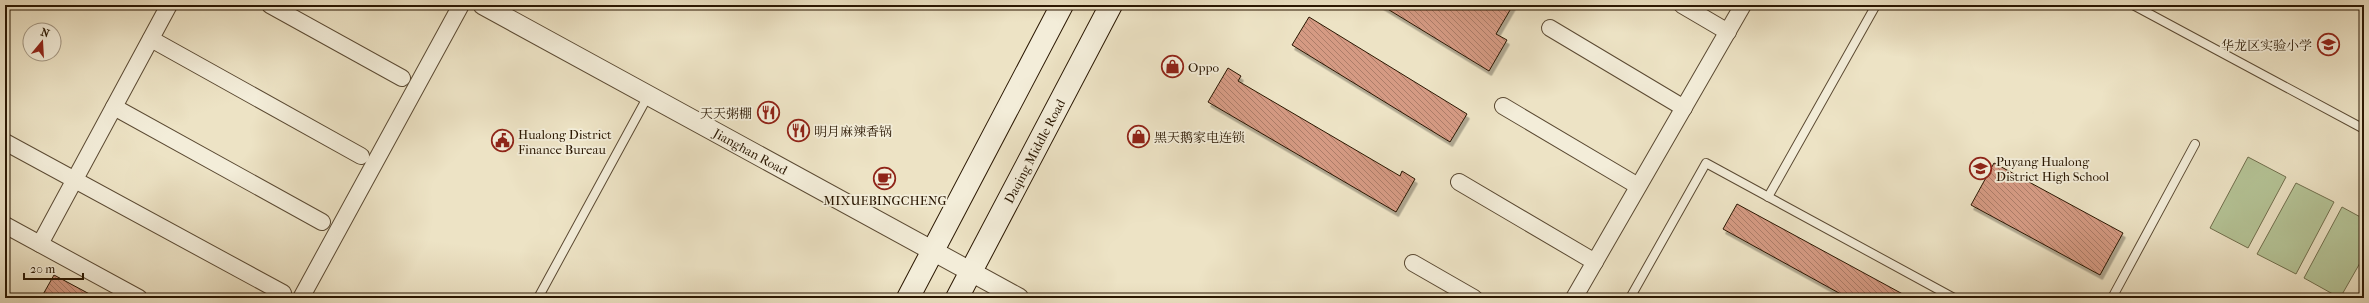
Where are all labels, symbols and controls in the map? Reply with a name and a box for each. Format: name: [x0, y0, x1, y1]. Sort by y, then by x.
north arrow: [22, 22, 62, 62]
text: N: [39, 25, 52, 41]
school or university icon: 华龙区实验小学: [2315, 32, 2341, 58]
place label: 华龙区实验小学: [2221, 38, 2312, 53]
shop icon: Oppo: [1160, 54, 1186, 80]
place label: Oppo: [1188, 60, 1220, 75]
street label: Daqing Middle Road: [1001, 96, 1069, 206]
restaurant icon: 天天粥棚: [755, 100, 781, 126]
place label: 天天粥棚: [700, 106, 752, 121]
restaurant icon: 明月麻辣香锅: [785, 118, 811, 144]
place label: 明月麻辣香锅: [814, 124, 892, 139]
shop icon: 黑天鹅家电连锁: [1126, 124, 1152, 150]
street label: Jianghan Road: [710, 125, 791, 178]
place label: Hualong District Finance Bureau: [518, 127, 612, 157]
public building icon: Hualong District Finance Bureau: [490, 128, 516, 154]
place label: 黑天鹅家电连锁: [1154, 130, 1245, 145]
place label: Puyang Hualong District High School: [1996, 154, 2109, 184]
school or university icon: Puyang Hualong District High School: [1967, 155, 1993, 181]
cafe icon: MIXUEBINGCHENG: [872, 165, 898, 191]
place label: MIXUEBINGCHENG: [823, 193, 947, 208]
scale bar: [24, 255, 83, 281]
text: 20 m: [30, 262, 55, 276]

